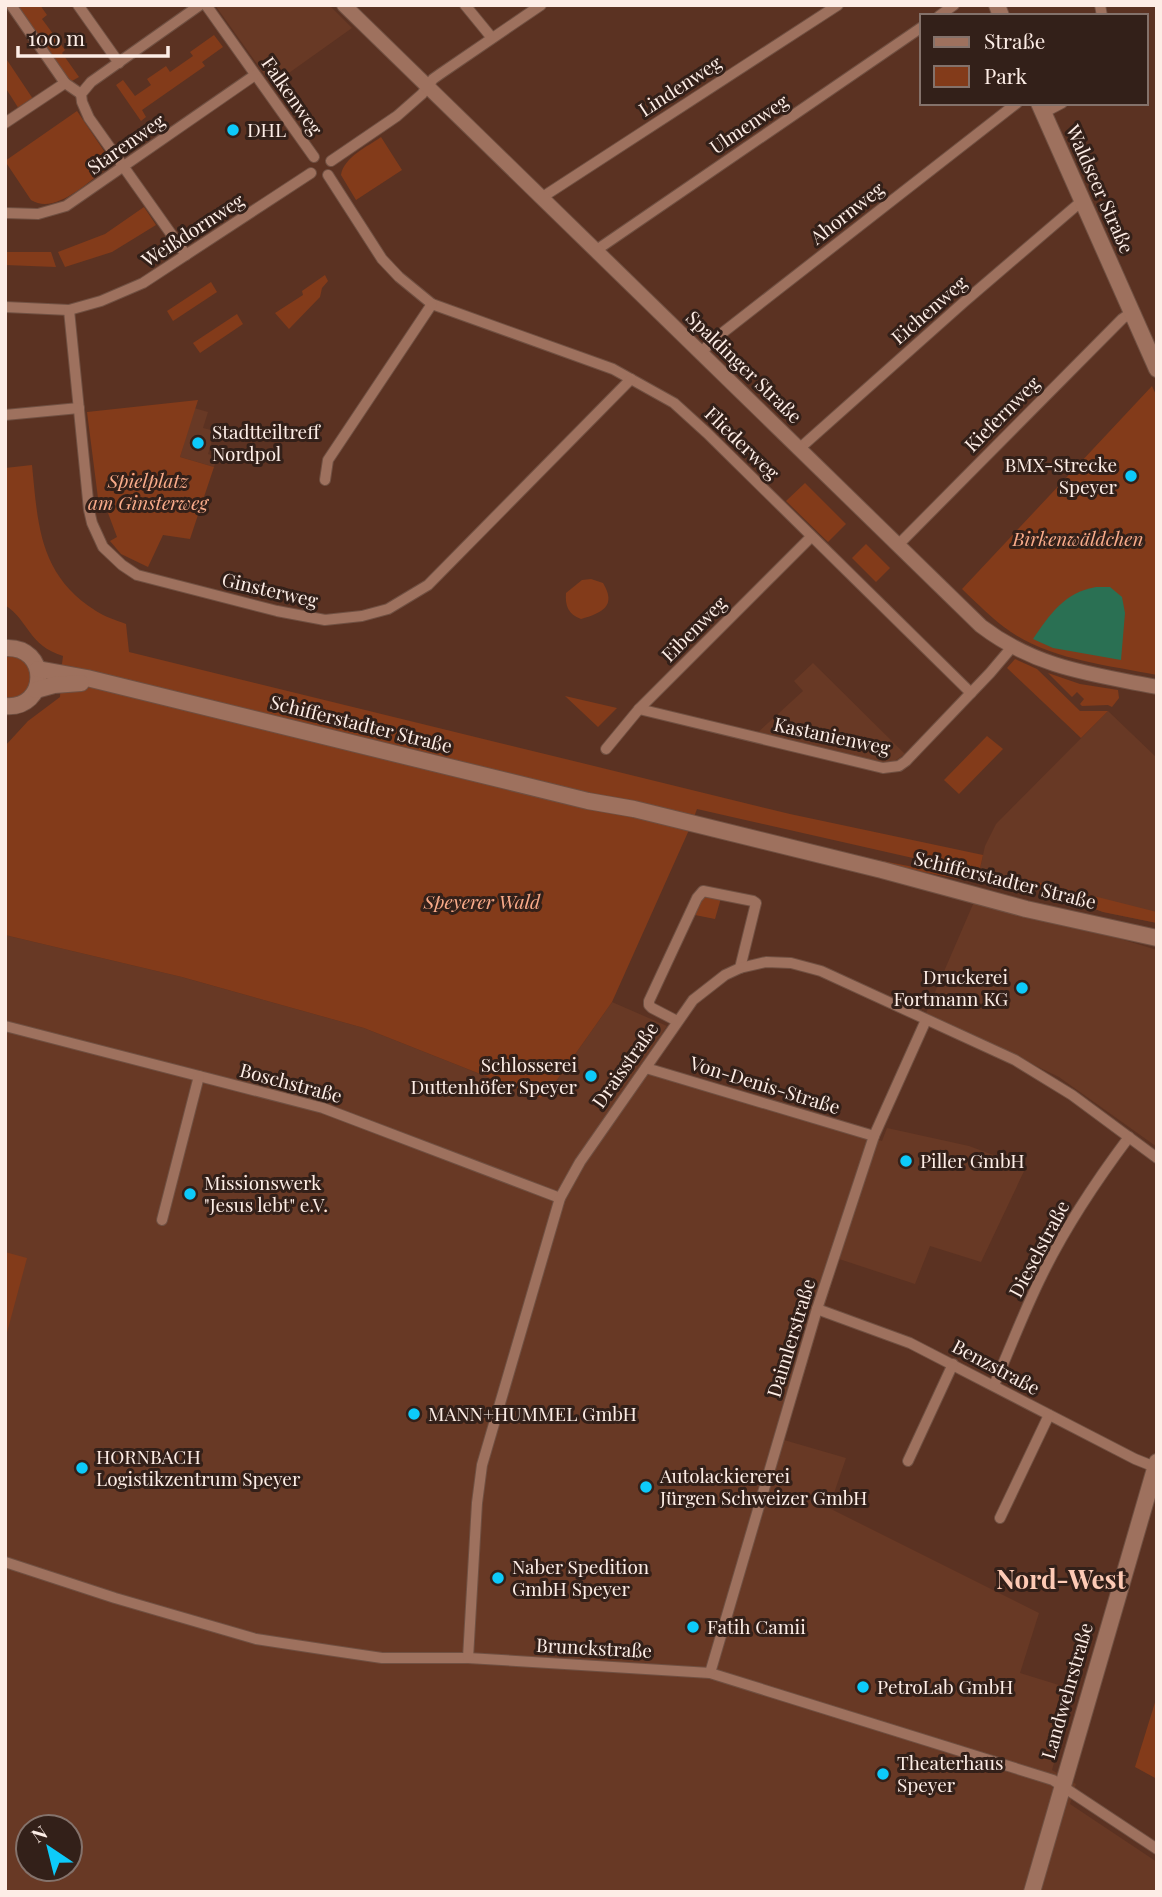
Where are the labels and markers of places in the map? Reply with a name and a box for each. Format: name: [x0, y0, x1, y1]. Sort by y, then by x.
place label: DHL: [247, 116, 286, 142]
marker: DHL: [225, 122, 241, 138]
place label: Stadtteiltreff Nordpol: [212, 418, 321, 466]
marker: Stadtteiltreff Nordpol: [190, 435, 206, 451]
place label: BMX-Strecke Speyer: [1004, 451, 1118, 499]
marker: BMX-Strecke Speyer: [1123, 468, 1139, 484]
place label: Druckerei Fortmann KG: [893, 963, 1008, 1011]
marker: Druckerei Fortmann KG: [1014, 980, 1030, 996]
place label: Schlosserei Duttenhöfer Speyer: [410, 1051, 578, 1099]
marker: Schlosserei Duttenhöfer Speyer: [583, 1068, 599, 1084]
place label: Piller GmbH: [920, 1147, 1025, 1173]
marker: Piller GmbH: [898, 1153, 914, 1169]
place label: Missionswerk "Jesus lebt" e.V.: [204, 1169, 328, 1217]
marker: Missionswerk "Jesus lebt" e.V.: [182, 1186, 198, 1202]
place label: MANN+HUMMEL GmbH: [428, 1400, 637, 1426]
marker: MANN+HUMMEL GmbH: [406, 1406, 422, 1422]
place label: HORNBACH Logistikzentrum Speyer: [96, 1443, 301, 1491]
marker: HORNBACH Logistikzentrum Speyer: [74, 1460, 90, 1476]
place label: Autolackiererei Jürgen Schweizer GmbH: [659, 1462, 868, 1510]
marker: Autolackiererei Jürgen Schweizer GmbH: [638, 1479, 654, 1495]
place label: Naber Spedition GmbH Speyer: [512, 1553, 650, 1601]
marker: Naber Spedition GmbH Speyer: [490, 1570, 506, 1586]
place label: Fatih Camii: [707, 1613, 806, 1639]
marker: Fatih Camii: [685, 1619, 701, 1635]
place label: PetroLab GmbH: [877, 1673, 1013, 1699]
marker: PetroLab GmbH: [855, 1679, 871, 1695]
place label: Theaterhaus Speyer: [897, 1749, 1004, 1797]
marker: Theaterhaus Speyer: [875, 1766, 891, 1782]

